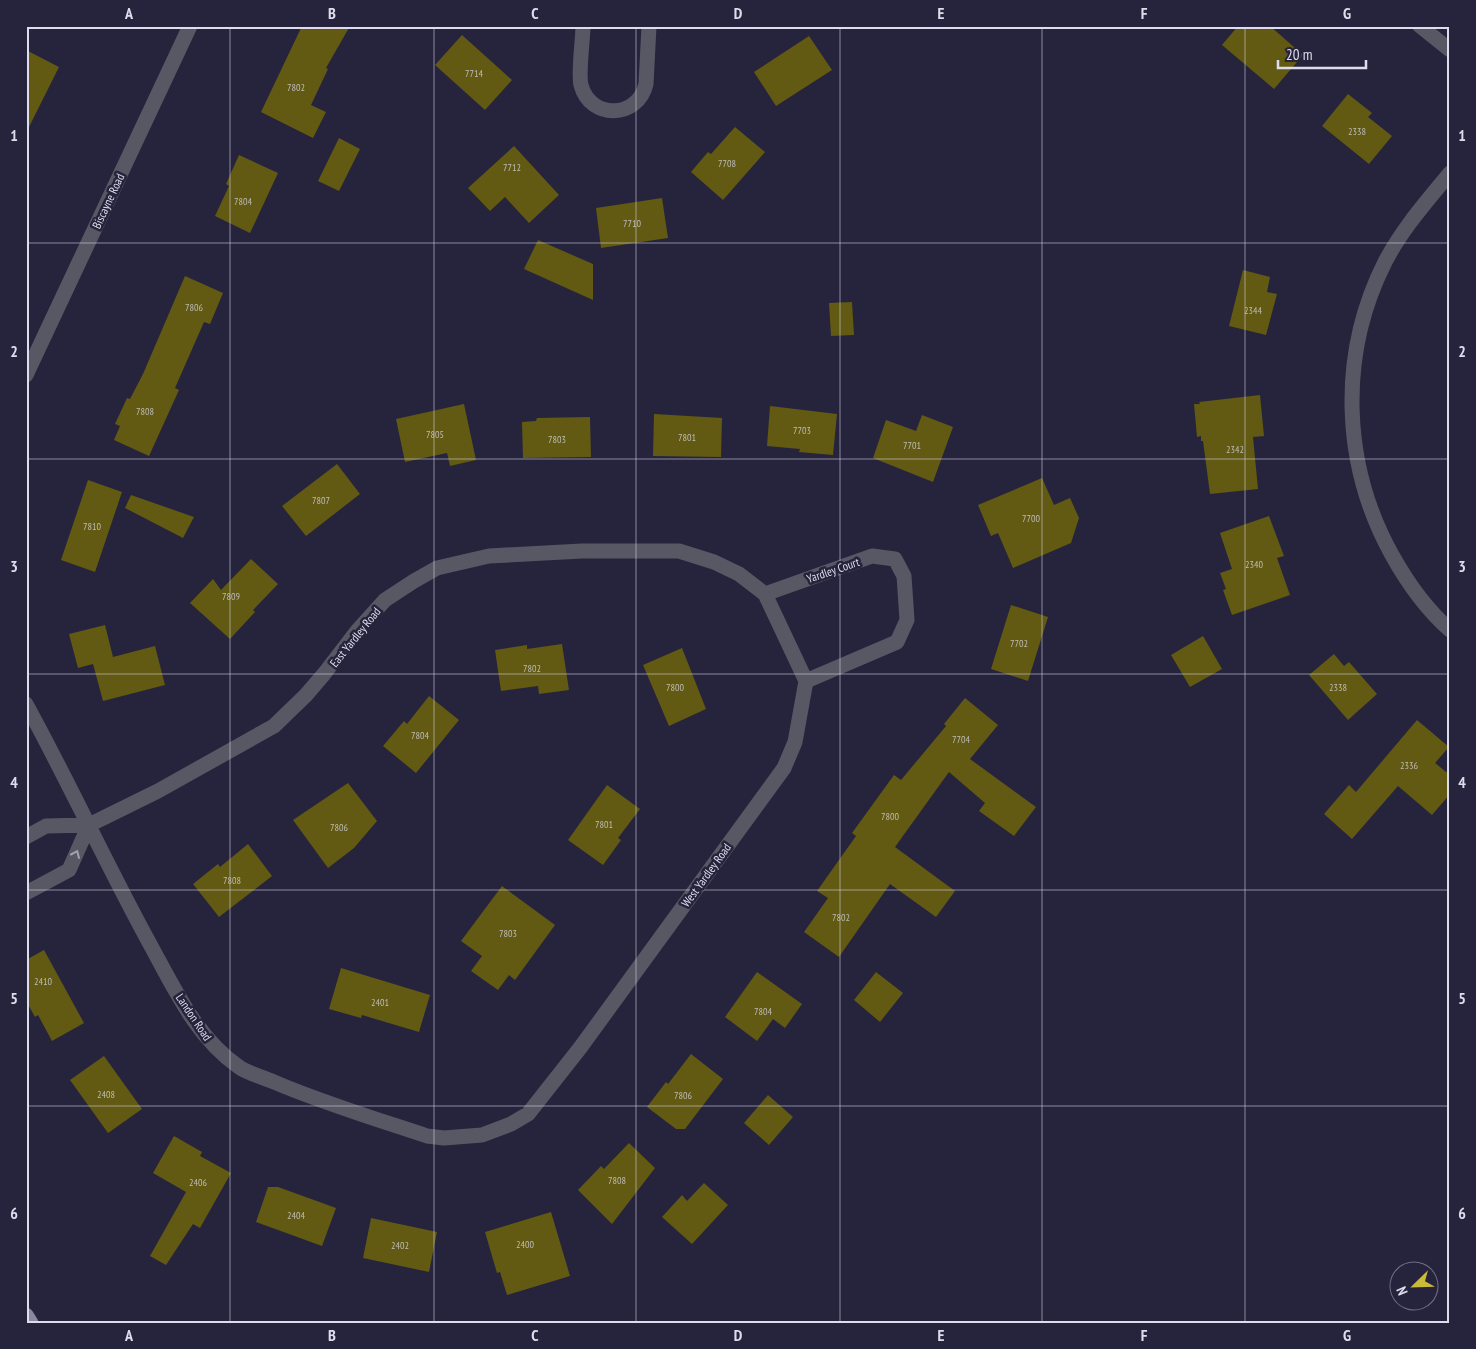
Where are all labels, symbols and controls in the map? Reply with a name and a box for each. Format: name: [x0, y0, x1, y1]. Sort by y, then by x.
text: A: [124, 3, 134, 23]
text: B: [328, 3, 336, 23]
text: C: [531, 3, 539, 23]
text: D: [734, 3, 743, 23]
text: E: [938, 3, 945, 23]
text: F: [1141, 3, 1148, 23]
text: G: [1343, 3, 1351, 23]
scale bar: [1278, 38, 1366, 70]
text: 20 m: [1286, 45, 1312, 64]
house number: 7714: [465, 67, 484, 80]
house number: 7802: [287, 81, 305, 94]
text: 1: [10, 125, 18, 145]
house number: 2338: [1348, 125, 1366, 138]
text: 1: [1458, 125, 1466, 145]
house number: 7708: [718, 157, 736, 170]
house number: 7712: [503, 161, 521, 174]
street label: Biscayne Road: [89, 171, 127, 231]
house number: 7804: [234, 195, 253, 208]
house number: 7710: [623, 217, 642, 230]
house number: 7806: [185, 301, 204, 314]
house number: 2344: [1244, 304, 1263, 317]
text: 2: [10, 341, 18, 361]
text: 2: [1458, 341, 1466, 361]
house number: 7808: [136, 405, 154, 418]
house number: 7703: [793, 424, 811, 437]
house number: 7805: [426, 428, 444, 441]
house number: 7801: [678, 431, 696, 444]
house number: 7803: [548, 433, 566, 446]
house number: 7701: [903, 439, 921, 452]
house number: 2342: [1226, 443, 1244, 456]
house number: 7807: [312, 494, 330, 507]
house number: 7700: [1022, 512, 1041, 525]
house number: 7810: [83, 520, 102, 533]
street label: Yardley Court: [805, 554, 862, 586]
text: 3: [10, 556, 18, 576]
text: 3: [1458, 556, 1466, 576]
house number: 2340: [1245, 558, 1264, 571]
house number: 7809: [222, 590, 240, 603]
street label: East Yardley Road: [326, 604, 384, 670]
house number: 7702: [1010, 637, 1028, 650]
house number: 7802: [523, 662, 541, 675]
house number: 7800: [666, 681, 685, 694]
house number: 2338: [1329, 681, 1347, 694]
house number: 7804: [411, 729, 430, 742]
house number: 7704: [952, 733, 971, 746]
house number: 2336: [1400, 759, 1419, 772]
text: 4: [10, 772, 18, 792]
text: 4: [1458, 772, 1466, 792]
house number: 7800: [881, 810, 900, 823]
house number: 7801: [595, 818, 613, 831]
house number: 7806: [330, 821, 349, 834]
street label: West Yardley Road: [678, 840, 734, 910]
one-way arrow: [70, 850, 81, 859]
house number: 7808: [223, 874, 241, 887]
house number: 7802: [832, 911, 850, 924]
house number: 7803: [499, 927, 517, 940]
house number: 2410: [34, 975, 53, 988]
text: 5: [10, 988, 18, 1008]
text: 5: [1458, 988, 1466, 1008]
street label: Landon Road: [173, 991, 215, 1043]
house number: 2401: [371, 996, 389, 1009]
house number: 7804: [754, 1005, 773, 1018]
house number: 2408: [97, 1088, 115, 1101]
house number: 7806: [674, 1089, 693, 1102]
house number: 7808: [608, 1174, 626, 1187]
house number: 2406: [189, 1176, 208, 1189]
text: 6: [10, 1203, 18, 1223]
text: 6: [1458, 1203, 1466, 1223]
house number: 2404: [287, 1209, 306, 1222]
house number: 2400: [516, 1238, 535, 1251]
house number: 2402: [391, 1239, 409, 1252]
north arrow: [1388, 1262, 1438, 1312]
text: N: [1392, 1284, 1412, 1298]
text: A: [124, 1325, 134, 1345]
text: B: [328, 1325, 336, 1345]
text: C: [531, 1325, 539, 1345]
text: D: [734, 1325, 743, 1345]
text: E: [938, 1325, 945, 1345]
text: F: [1141, 1325, 1148, 1345]
text: G: [1343, 1325, 1351, 1345]

